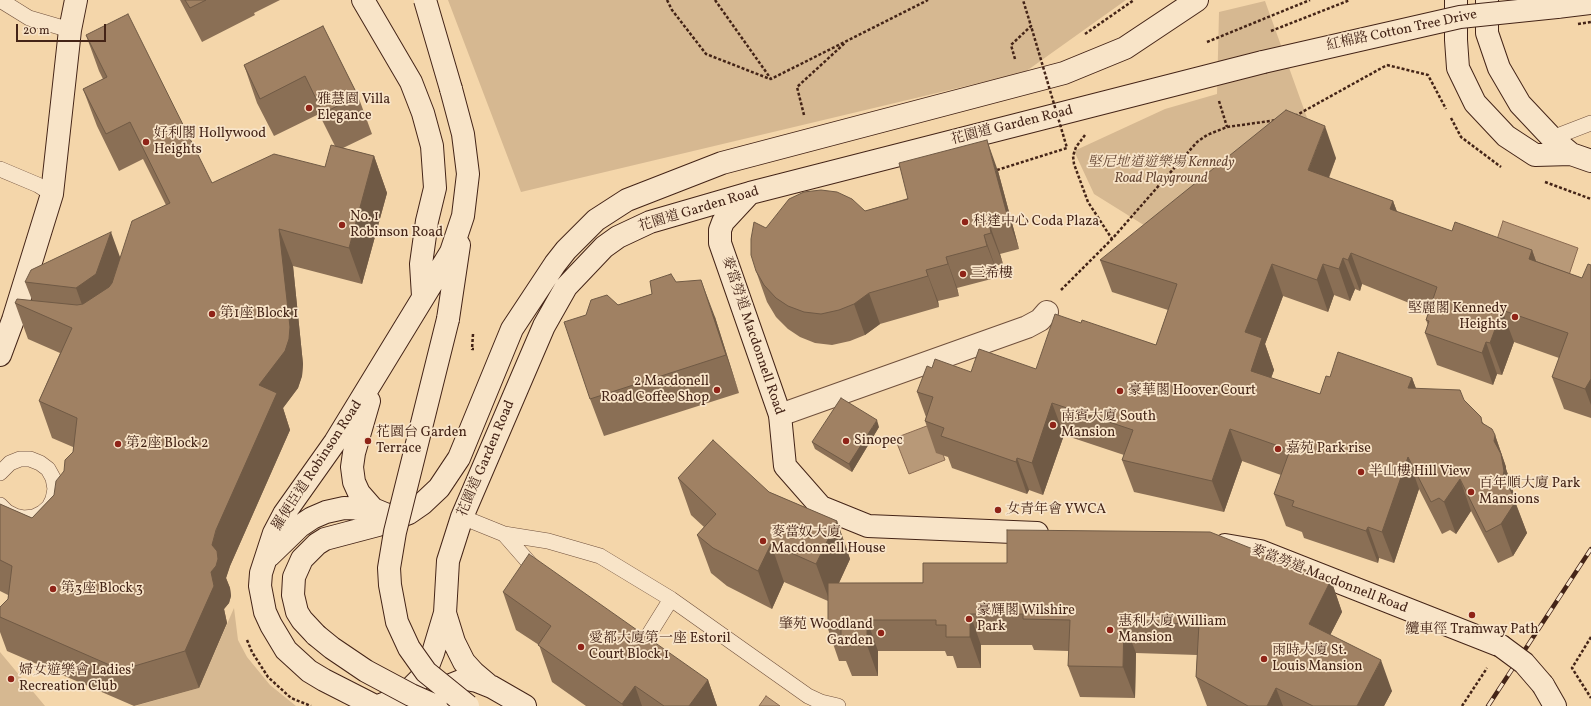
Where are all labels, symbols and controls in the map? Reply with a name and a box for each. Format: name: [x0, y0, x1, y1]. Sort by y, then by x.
street label: 紅棉路 Cotton Tree Drive: [1325, 7, 1479, 55]
scale bar: [18, 16, 108, 42]
text: 20 m: [23, 23, 50, 39]
place label: 雅慧園 Villa Elegance: [317, 92, 390, 124]
marker: 雅慧園 Villa Elegance: [304, 103, 314, 113]
street label: 花園道 Garden Road: [949, 103, 1075, 149]
place label: 好利閣 Hollywood Heights: [154, 126, 266, 158]
marker: 好利閣 Hollywood Heights: [141, 137, 151, 147]
park label: 堅尼地道遊樂場 Kennedy Road Playground: [1087, 155, 1235, 188]
street label: 花園道 Garden Road: [637, 184, 761, 236]
place label: No. 1 Robinson Road: [350, 209, 443, 242]
place label: 科達中心 Coda Plaza: [973, 214, 1099, 230]
marker: 科達中心 Coda Plaza: [960, 217, 970, 227]
marker: No. 1 Robinson Road: [337, 220, 347, 230]
street label: 麥當勞道 Macdonnell Road: [717, 255, 787, 417]
place label: 三希樓: [971, 266, 1013, 282]
marker: 三希樓: [958, 269, 968, 279]
place label: 堅麗閣 Kennedy Heights: [1408, 301, 1507, 334]
place label: 第1座 Block 1: [220, 306, 298, 322]
marker: 第1座 Block 1: [207, 309, 217, 319]
marker: 堅麗閣 Kennedy Heights: [1510, 312, 1520, 322]
place label: 2 Macdonell Road Coffee Shop: [601, 374, 709, 406]
place label: 豪華閣 Hoover Court: [1128, 383, 1256, 399]
marker: 2 Macdonell Road Coffee Shop: [712, 385, 722, 395]
marker: 豪華閣 Hoover Court: [1115, 386, 1125, 396]
street label: 羅便臣道 Robinson Road: [270, 398, 366, 534]
street label: 花園道 Garden Road: [455, 398, 519, 520]
place label: 南賓大廈 South Mansion: [1061, 409, 1156, 442]
marker: 南賓大廈 South Mansion: [1048, 420, 1058, 430]
place label: 花園台 Garden Terrace: [376, 425, 467, 458]
place label: Sinopec: [854, 433, 903, 449]
place label: 第2座 Block 2: [126, 436, 209, 452]
marker: 花園台 Garden Terrace: [363, 436, 373, 446]
marker: Sinopec: [841, 436, 851, 446]
marker: 第2座 Block 2: [113, 439, 123, 449]
place label: 嘉苑 Park rise: [1286, 441, 1371, 457]
marker: 嘉苑 Park rise: [1273, 444, 1283, 454]
place label: 半山樓 Hill View: [1369, 464, 1470, 480]
marker: 半山樓 Hill View: [1356, 467, 1366, 477]
place label: 百年順大廈 Park Mansions: [1479, 476, 1580, 508]
marker: 百年順大廈 Park Mansions: [1466, 487, 1476, 497]
place label: 女青年會 YWCA: [1006, 502, 1106, 518]
marker: 女青年會 YWCA: [993, 505, 1003, 515]
place label: 麥當奴大廈 Macdonnell House: [771, 525, 886, 558]
marker: 麥當奴大廈 Macdonnell House: [758, 536, 768, 546]
street label: 麥當勞道 Macdonnell Road: [1248, 542, 1410, 618]
place label: 第3座 Block 3: [61, 581, 143, 597]
marker: 第3座 Block 3: [48, 584, 58, 594]
place label: 豪輝閣 Wilshire Park: [977, 603, 1075, 636]
marker: 纜車徑 Tramway Path: [1467, 610, 1477, 620]
marker: 豪輝閣 Wilshire Park: [964, 614, 974, 624]
place label: 惠利大廈 William Mansion: [1118, 614, 1227, 646]
place label: 肇苑 Woodland Garden: [779, 617, 873, 650]
place label: 纜車徑 Tramway Path: [1405, 622, 1539, 638]
marker: 惠利大廈 William Mansion: [1105, 625, 1115, 635]
marker: 肇苑 Woodland Garden: [876, 628, 886, 638]
place label: 愛都大廈第一座 Estoril Court Block 1: [589, 631, 731, 664]
marker: 愛都大廈第一座 Estoril Court Block 1: [576, 642, 586, 652]
place label: 雨時大廈 St. Louis Mansion: [1272, 643, 1363, 676]
marker: 雨時大廈 St. Louis Mansion: [1259, 654, 1269, 664]
place label: 婦女遊樂會 Ladies' Recreation Club: [19, 663, 134, 696]
marker: 婦女遊樂會 Ladies' Recreation Club: [6, 674, 16, 684]

